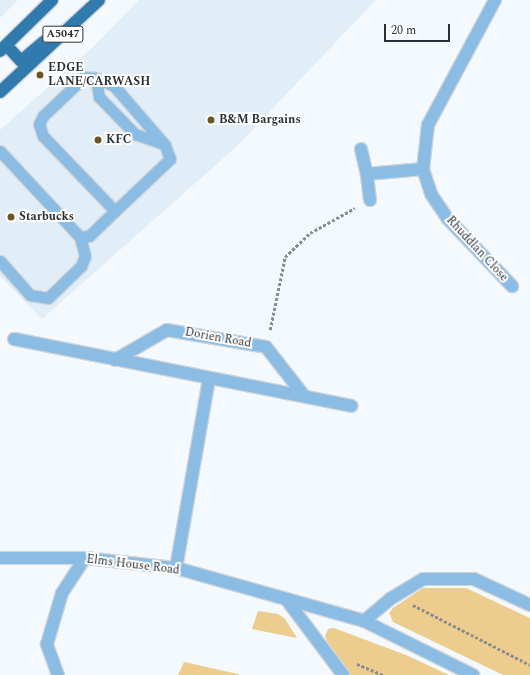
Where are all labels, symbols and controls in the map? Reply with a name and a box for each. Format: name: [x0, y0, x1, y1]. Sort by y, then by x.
scale bar: [386, 16, 452, 42]
text: 20 m: [391, 21, 416, 40]
road number: A5047: [42, 25, 84, 43]
place label: EDGE LANE/CARWASH: [48, 61, 150, 89]
marker: EDGE LANE/CARWASH: [35, 70, 45, 80]
place label: B&M Bargains: [219, 113, 301, 127]
marker: B&M Bargains: [206, 115, 216, 125]
place label: KFC: [106, 133, 131, 147]
marker: KFC: [93, 135, 103, 145]
place label: Starbucks: [19, 210, 74, 224]
marker: Starbucks: [6, 212, 16, 222]
street label: Rhuddlan Close: [443, 213, 511, 285]
street label: Dorien Road: [184, 325, 252, 351]
street label: Elms House Road: [86, 552, 180, 578]

